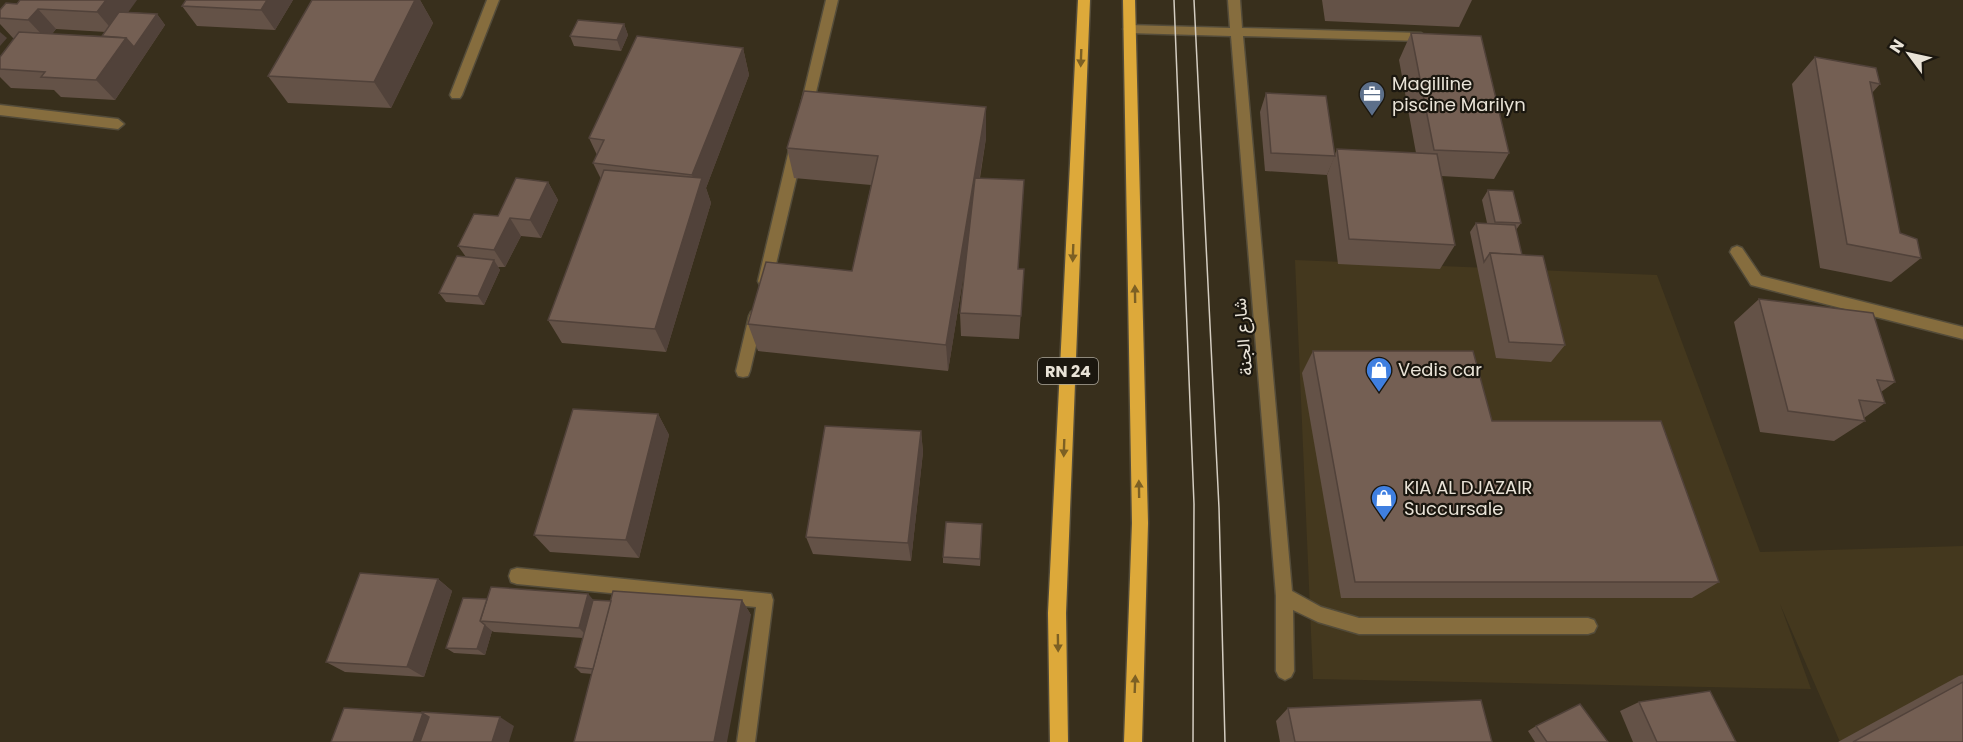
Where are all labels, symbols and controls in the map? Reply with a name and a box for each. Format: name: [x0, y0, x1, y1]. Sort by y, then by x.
north arrow: [1879, 24, 1939, 84]
text: N: [1884, 35, 1910, 57]
one-way arrow: [1077, 49, 1086, 68]
place label: Magilline piscine Marilyn: [1392, 71, 1526, 117]
office icon: Magilline piscine Marilyn: [1357, 79, 1387, 117]
one-way arrow: [1068, 244, 1078, 263]
one-way arrow: [1130, 284, 1140, 303]
street label: شارع الجنة: [1227, 297, 1258, 377]
shop icon: Vedis car: [1364, 355, 1394, 393]
place label: Vedis car: [1398, 357, 1482, 382]
road number: RN 24: [1038, 358, 1098, 384]
one-way arrow: [1060, 439, 1069, 458]
place label: KIA AL DJAZAIR Succursale: [1404, 475, 1533, 521]
one-way arrow: [1135, 479, 1144, 498]
shop icon: KIA AL DJAZAIR Succursale: [1369, 483, 1399, 521]
one-way arrow: [1053, 633, 1063, 652]
one-way arrow: [1130, 674, 1139, 693]

